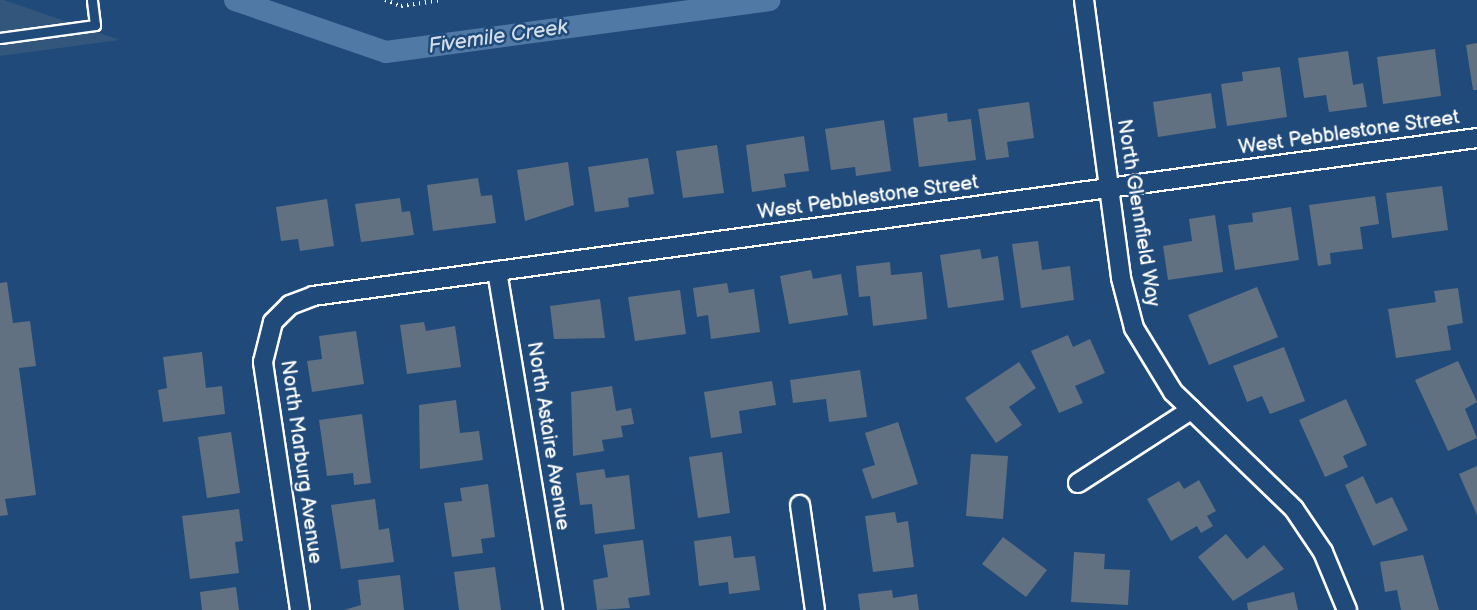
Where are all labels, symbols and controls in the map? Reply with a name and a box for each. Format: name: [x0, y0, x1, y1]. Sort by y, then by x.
water label: Fivemile Creek: [427, 15, 569, 59]
street label: West Pebblestone Street: [1237, 106, 1461, 160]
street label: North Glennfield Way: [1111, 117, 1165, 309]
street label: West Pebblestone Street: [756, 171, 980, 225]
street label: North Astaire Avenue: [521, 340, 575, 532]
street label: North Marburg Avenue: [275, 359, 327, 565]

